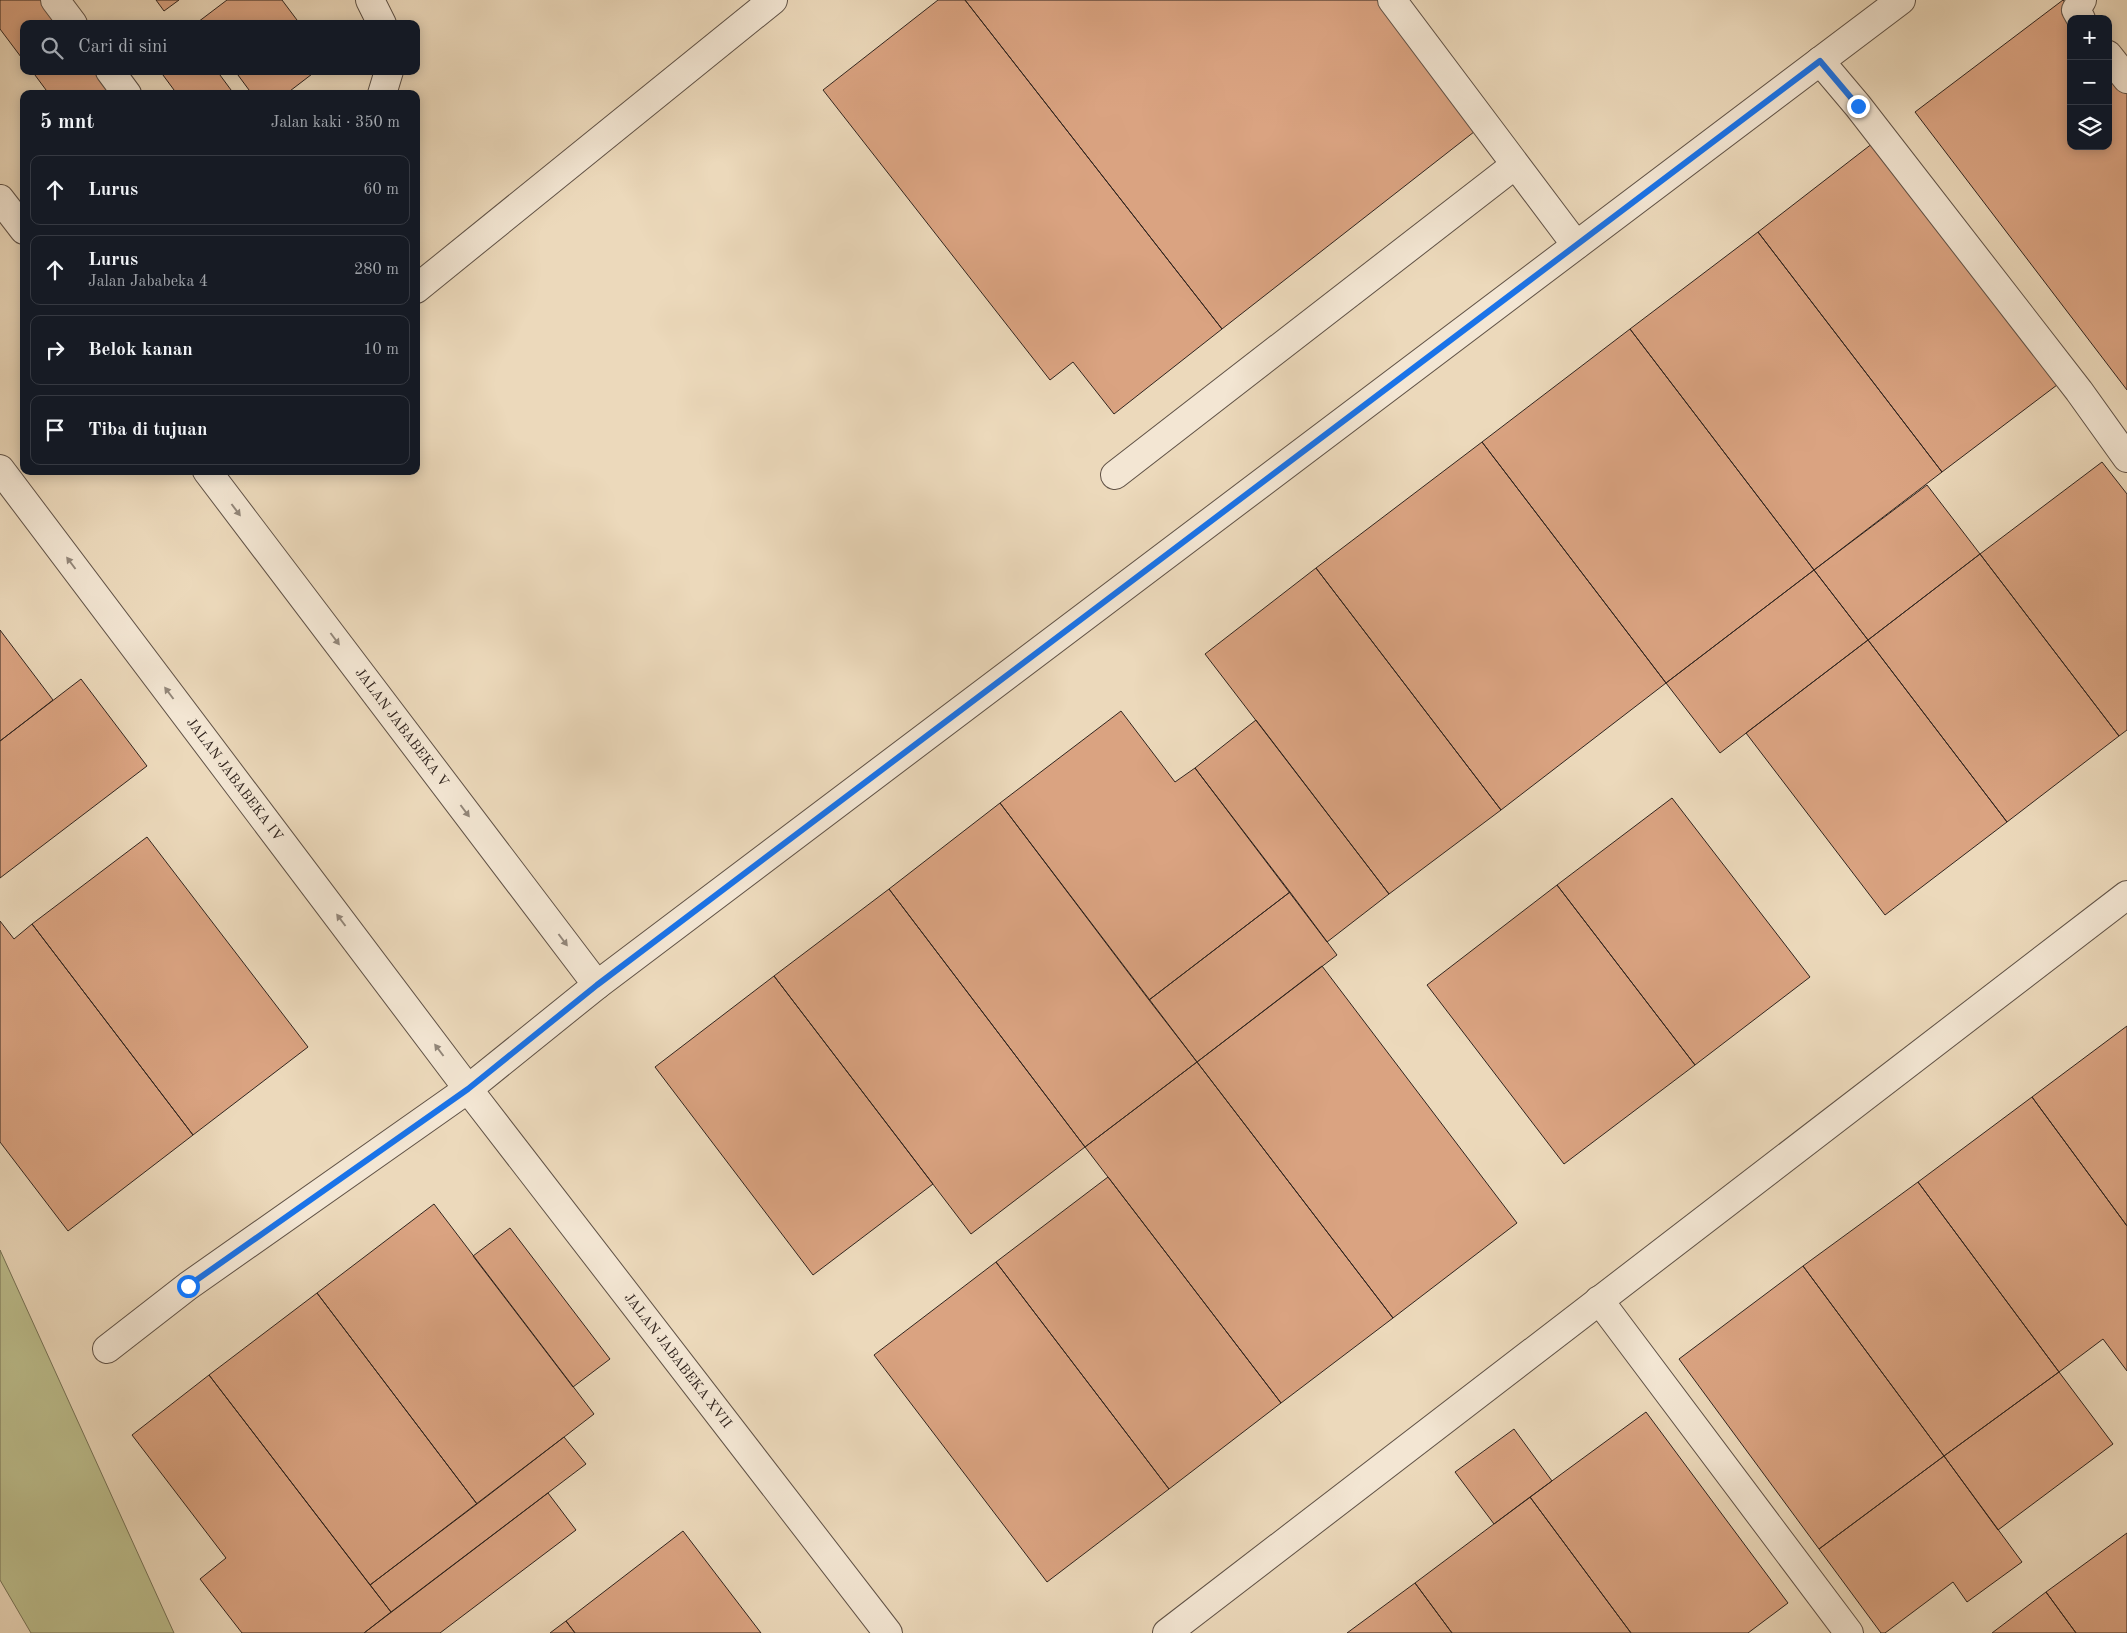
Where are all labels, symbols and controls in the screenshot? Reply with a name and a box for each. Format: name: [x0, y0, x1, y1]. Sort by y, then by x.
map controls: [2067, 15, 2112, 150]
button: +: [2067, 15, 2112, 60]
search box: [20, 20, 420, 75]
icon: search: [38, 34, 66, 62]
text: Cari di sini: [78, 38, 168, 57]
button: −: [2067, 60, 2112, 105]
route end: [1847, 95, 1870, 118]
button: layers: [2067, 105, 2112, 150]
text: 5 mnt: [40, 112, 94, 133]
text: Jalan kaki · 350 m: [271, 115, 400, 131]
icon: ahead: [41, 176, 69, 204]
text: Lurus: [88, 181, 138, 200]
text: 60 m: [363, 182, 399, 198]
text: Lurus: [88, 251, 138, 270]
icon: ahead: [41, 256, 69, 284]
text: 280 m: [354, 262, 399, 278]
text: Jalan Jababeka 4: [88, 274, 208, 290]
icon: right: [41, 336, 69, 364]
text: Belok kanan: [88, 341, 193, 360]
text: 10 m: [363, 342, 399, 358]
icon: arrive: [41, 416, 69, 444]
text: Tiba di tujuan: [88, 421, 208, 440]
one-way arrow: [231, 503, 242, 516]
one-way arrow: [66, 557, 77, 570]
one-way arrow: [329, 632, 340, 645]
street label: JALAN JABABEKA V: [352, 666, 451, 790]
one-way arrow: [164, 687, 175, 700]
street label: JALAN JABABEKA IV: [184, 715, 285, 844]
one-way arrow: [460, 804, 470, 818]
one-way arrow: [336, 913, 346, 927]
one-way arrow: [558, 933, 568, 947]
one-way arrow: [434, 1043, 444, 1057]
route start: [177, 1275, 200, 1298]
street label: JALAN JABABEKA XVII: [621, 1291, 734, 1431]

